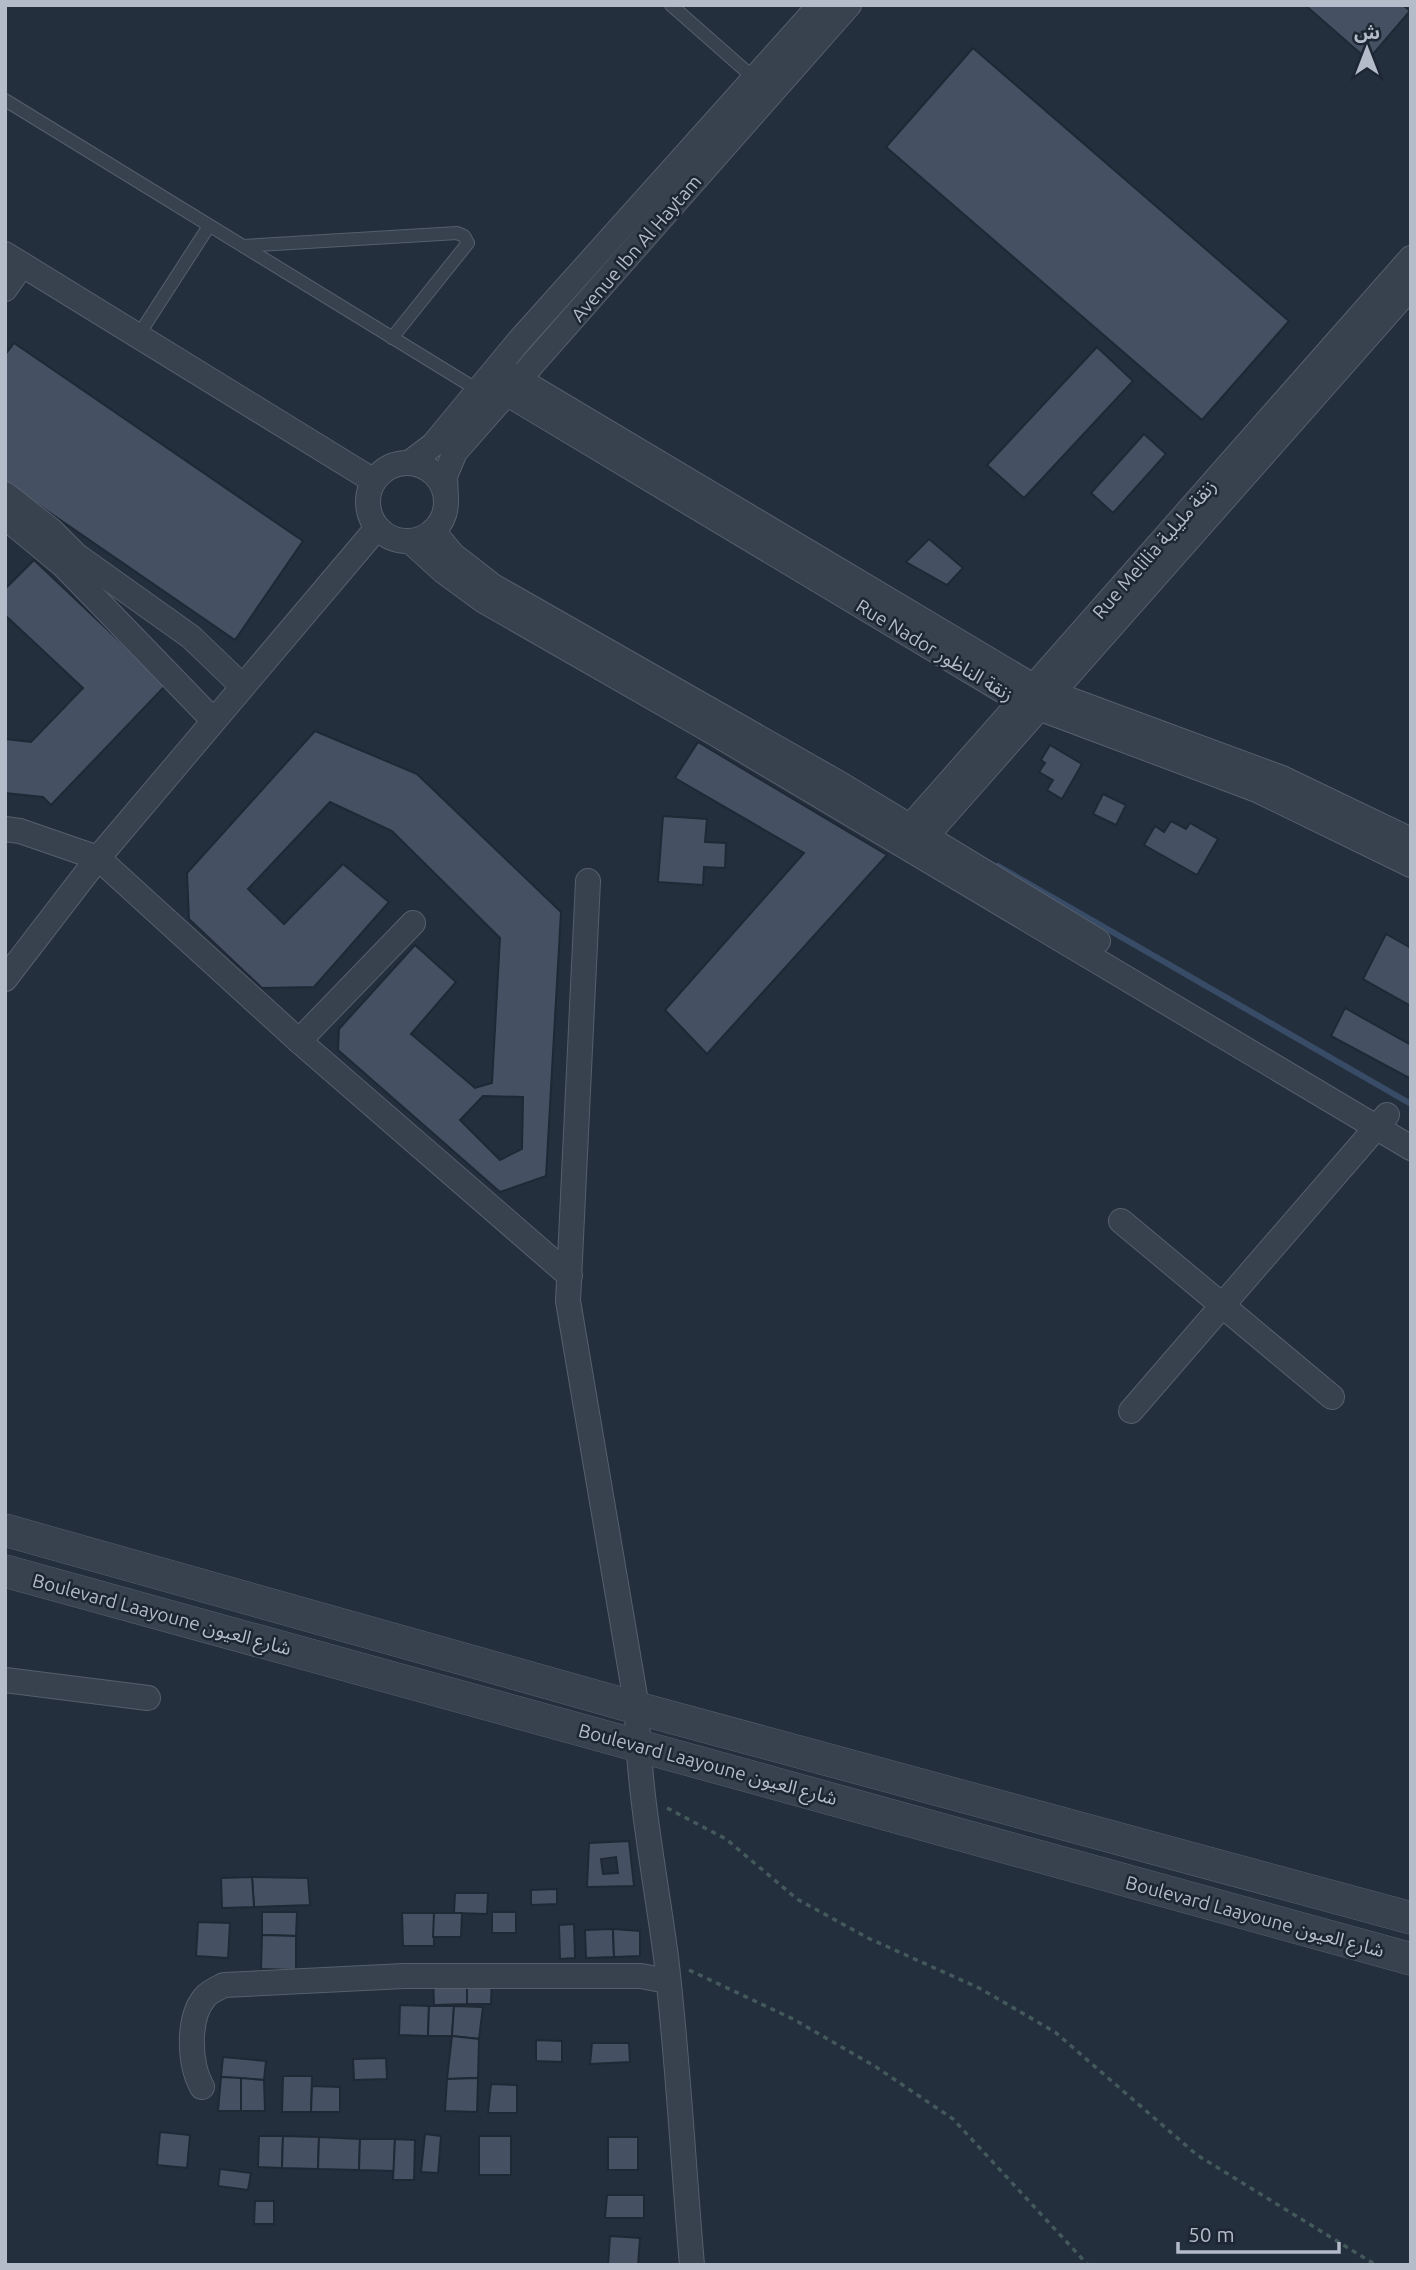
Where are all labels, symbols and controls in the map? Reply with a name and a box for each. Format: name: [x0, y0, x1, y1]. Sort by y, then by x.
north arrow: [1332, 14, 1402, 84]
text: ش: [1354, 21, 1380, 43]
street label: Avenue Ibn Al Haytam: [566, 170, 706, 326]
street label: Rue Melilia زنقة مليلية: [1088, 475, 1221, 624]
street label: Rue Nador زنقة الناظور: [852, 594, 1018, 707]
street label: Boulevard Laayoune شارع العيون: [29, 1569, 294, 1662]
street label: Boulevard Laayoune شارع العيون: [575, 1719, 840, 1812]
street label: Boulevard Laayoune شارع العيون: [1122, 1871, 1387, 1964]
scale bar: [1178, 2210, 1339, 2254]
text: 50 m: [1188, 2222, 1235, 2246]

